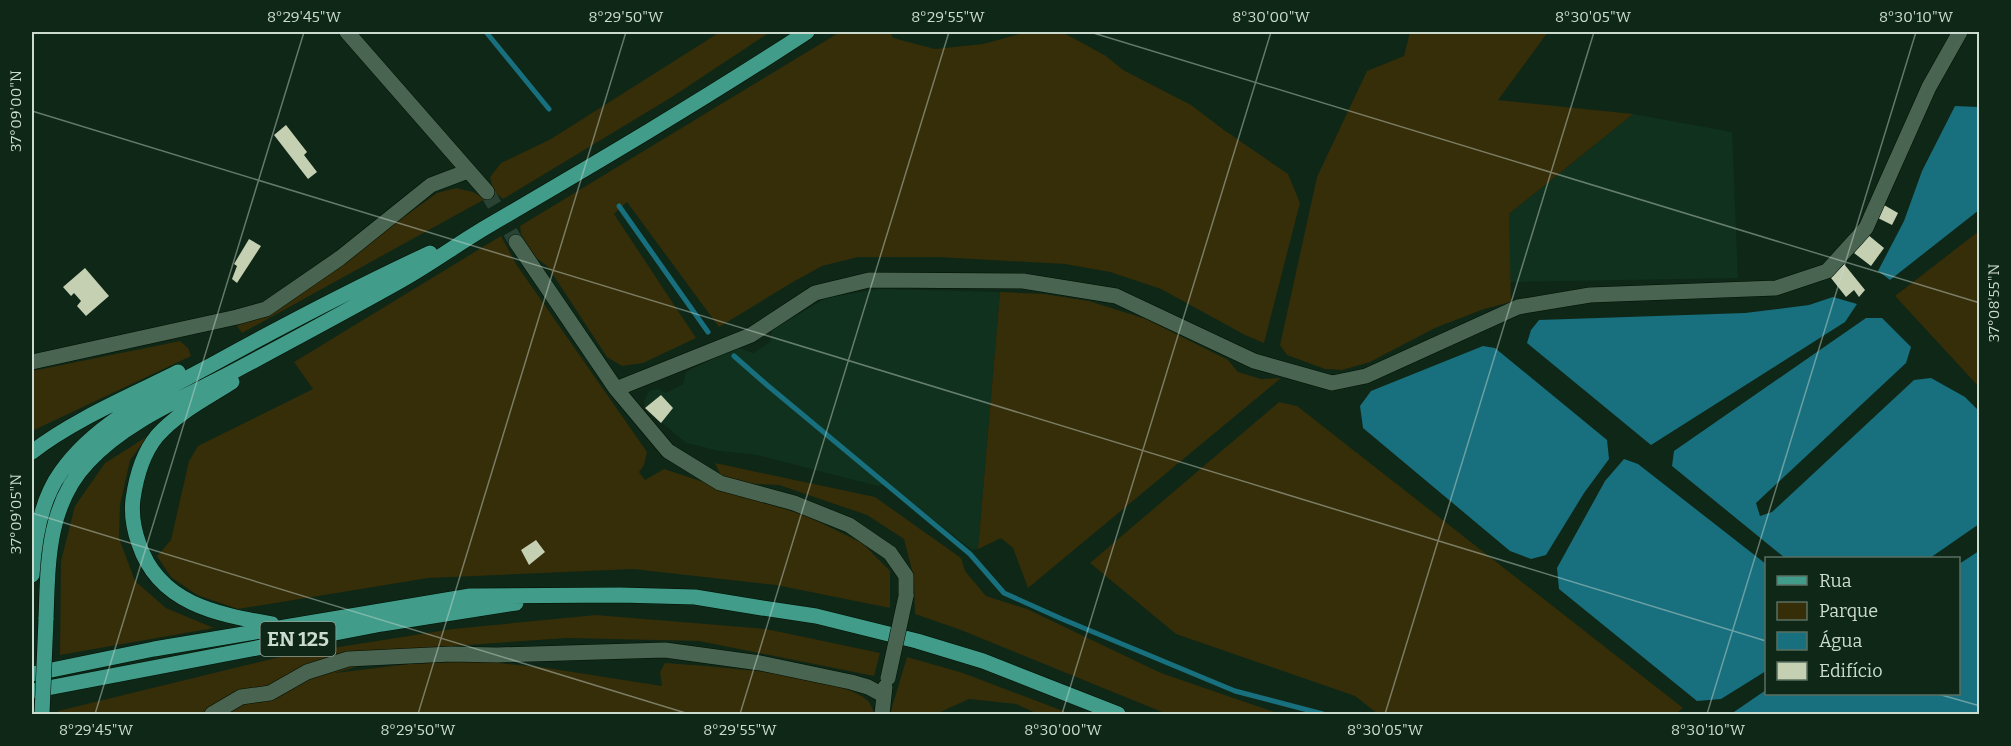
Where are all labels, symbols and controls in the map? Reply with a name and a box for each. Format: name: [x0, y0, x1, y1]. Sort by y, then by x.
text: 8°29'45"W: [267, 8, 342, 26]
text: 8°29'50"W: [589, 8, 664, 26]
text: 8°29'55"W: [911, 8, 985, 26]
text: 8°30'00"W: [1232, 8, 1310, 26]
text: 8°30'05"W: [1555, 8, 1632, 26]
text: 8°30'10"W: [1879, 8, 1954, 26]
text: 37°09'00"N: [7, 70, 25, 152]
text: 37°08'55"N: [1985, 264, 2003, 342]
text: 37°09'05"N: [7, 474, 25, 554]
legend: [1765, 557, 1960, 695]
text: Rua: [1819, 570, 1852, 592]
text: Parque: [1819, 600, 1878, 622]
road number: EN 125: [260, 622, 336, 656]
text: Água: [1819, 630, 1863, 652]
text: Edifício: [1819, 660, 1883, 682]
text: 8°29'45"W: [59, 721, 134, 739]
text: 8°29'50"W: [381, 721, 456, 739]
text: 8°29'55"W: [703, 721, 777, 739]
text: 8°30'00"W: [1024, 721, 1102, 739]
text: 8°30'05"W: [1347, 721, 1424, 739]
text: 8°30'10"W: [1671, 721, 1746, 739]

